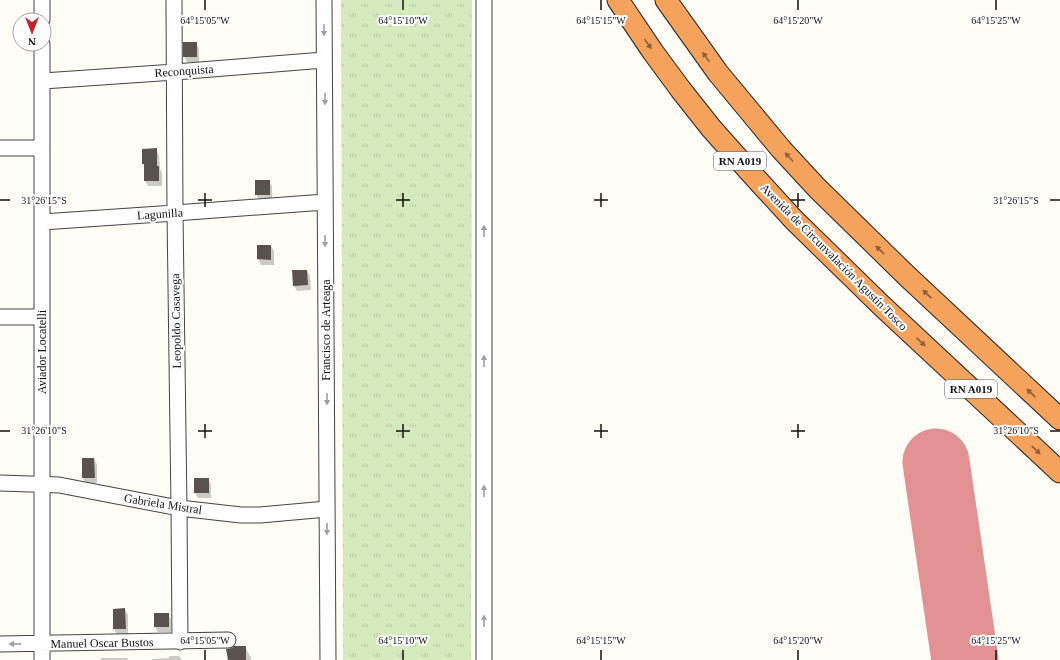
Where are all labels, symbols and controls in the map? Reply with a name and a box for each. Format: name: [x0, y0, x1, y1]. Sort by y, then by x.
north arrow: [12, 12, 52, 52]
text: 64°15'05"W: [180, 15, 230, 26]
text: 64°15'10"W: [378, 15, 428, 26]
text: 64°15'15"W: [576, 15, 626, 26]
text: 64°15'20"W: [773, 15, 823, 26]
text: 64°15'25"W: [971, 15, 1021, 26]
one-way arrow: [321, 24, 327, 37]
text: N: [28, 36, 36, 48]
one-way arrow: [644, 39, 652, 49]
one-way arrow: [702, 51, 710, 62]
street label: Reconquista: [154, 62, 215, 80]
one-way arrow: [321, 93, 328, 105]
road number: RN A019: [714, 152, 766, 170]
one-way arrow: [784, 152, 793, 162]
street label: Avenida de Circunvalación Agustín Tosco: [758, 181, 910, 333]
text: 31°26'15"S: [21, 195, 67, 206]
text: 31°26'15"S: [993, 195, 1039, 206]
street label: Lagunilla: [137, 205, 184, 223]
one-way arrow: [481, 224, 487, 237]
one-way arrow: [322, 235, 329, 247]
one-way arrow: [875, 245, 885, 254]
street label: Leopoldo Casavega: [168, 273, 184, 369]
street label: Francisco de Arteaga: [319, 279, 333, 381]
one-way arrow: [922, 290, 931, 299]
street label: Aviador Locatelli: [35, 309, 49, 394]
one-way arrow: [916, 337, 925, 346]
one-way arrow: [481, 354, 487, 367]
road number: RN A019: [945, 380, 997, 398]
one-way arrow: [1026, 388, 1037, 397]
one-way arrow: [323, 393, 330, 405]
text: 31°26'10"S: [21, 425, 67, 436]
text: 31°26'10"S: [993, 425, 1039, 436]
one-way arrow: [1031, 445, 1041, 455]
one-way arrow: [481, 484, 487, 497]
street label: Gabriela Mistral: [123, 491, 204, 517]
one-way arrow: [324, 523, 330, 536]
one-way arrow: [481, 614, 487, 627]
street label: Manuel Oscar Bustos: [50, 635, 154, 651]
text: 64°15'05"W: [180, 635, 230, 646]
text: 64°15'10"W: [378, 635, 428, 646]
text: 64°15'15"W: [576, 635, 626, 646]
text: 64°15'20"W: [773, 635, 823, 646]
text: 64°15'25"W: [971, 635, 1021, 646]
one-way arrow: [8, 641, 21, 647]

